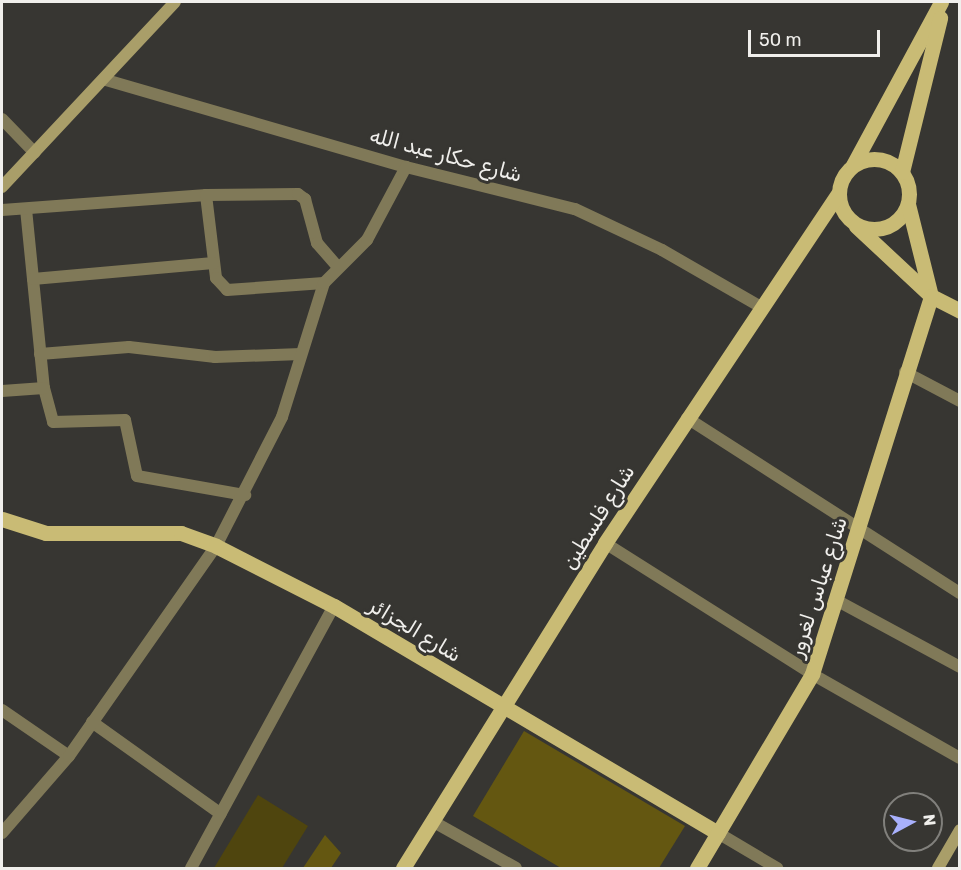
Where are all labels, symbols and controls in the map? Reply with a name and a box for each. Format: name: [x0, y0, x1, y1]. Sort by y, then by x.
scale bar: [751, 18, 883, 56]
text: 50 m: [759, 29, 802, 51]
street label: شارع حكار عبد الله: [367, 123, 525, 187]
street label: شارع فلسطين: [556, 460, 640, 574]
street label: شارع عباس لغرور: [783, 514, 853, 660]
street label: شارع الجزائر: [364, 592, 466, 668]
north arrow: [883, 792, 943, 852]
text: N: [919, 813, 940, 827]

